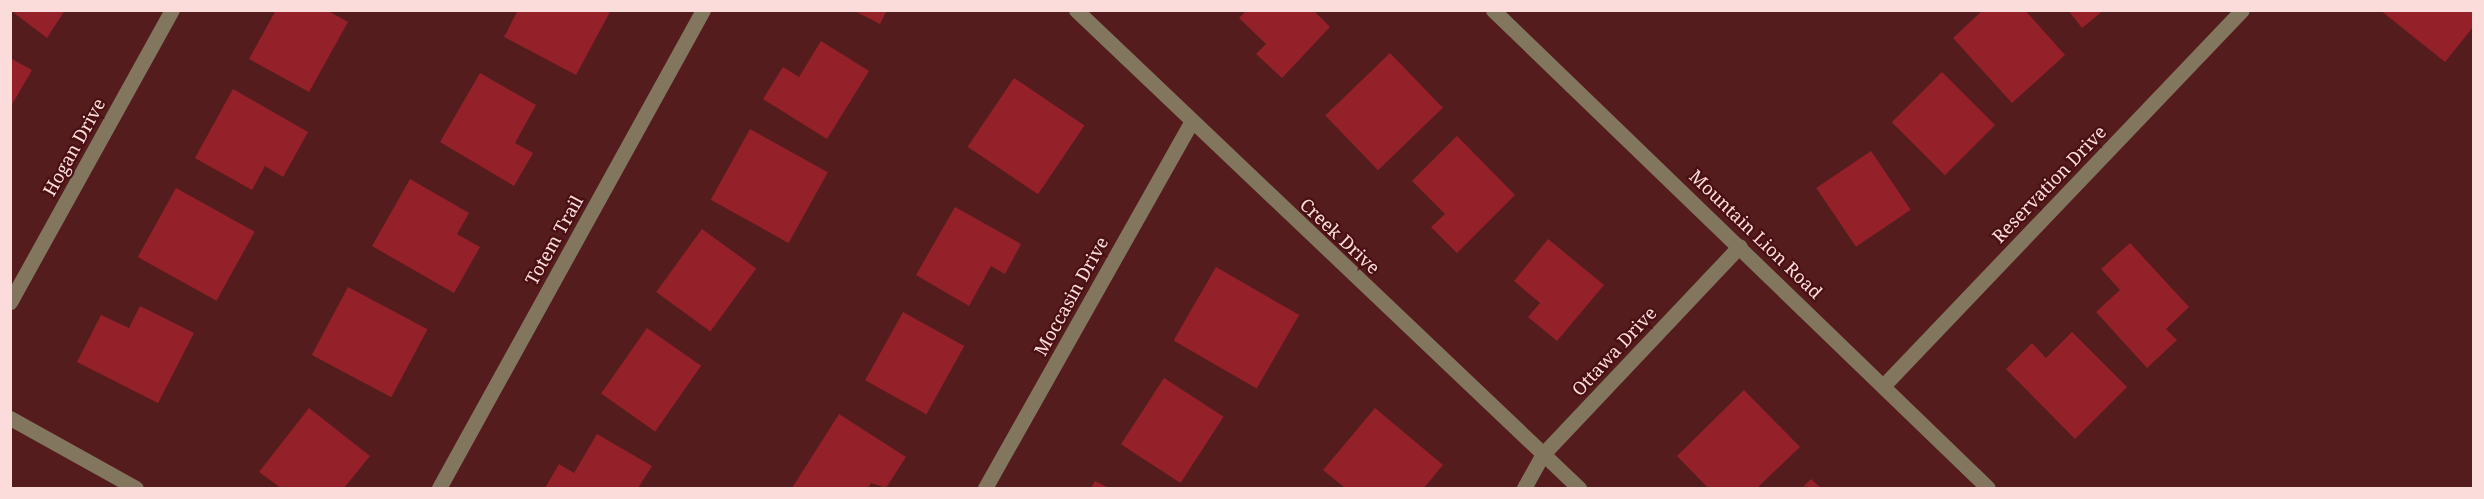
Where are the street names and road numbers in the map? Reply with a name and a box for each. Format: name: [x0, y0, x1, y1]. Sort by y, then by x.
street label: Hogan Drive: [38, 94, 110, 200]
street label: Reservation Drive: [1988, 121, 2110, 247]
street label: Mountain Lion Road: [1685, 165, 1827, 303]
street label: Totem Trail: [521, 192, 587, 288]
street label: Creek Drive: [1296, 194, 1384, 278]
street label: Moccasin Drive: [1029, 233, 1113, 359]
street label: Ottawa Drive: [1567, 302, 1661, 400]

